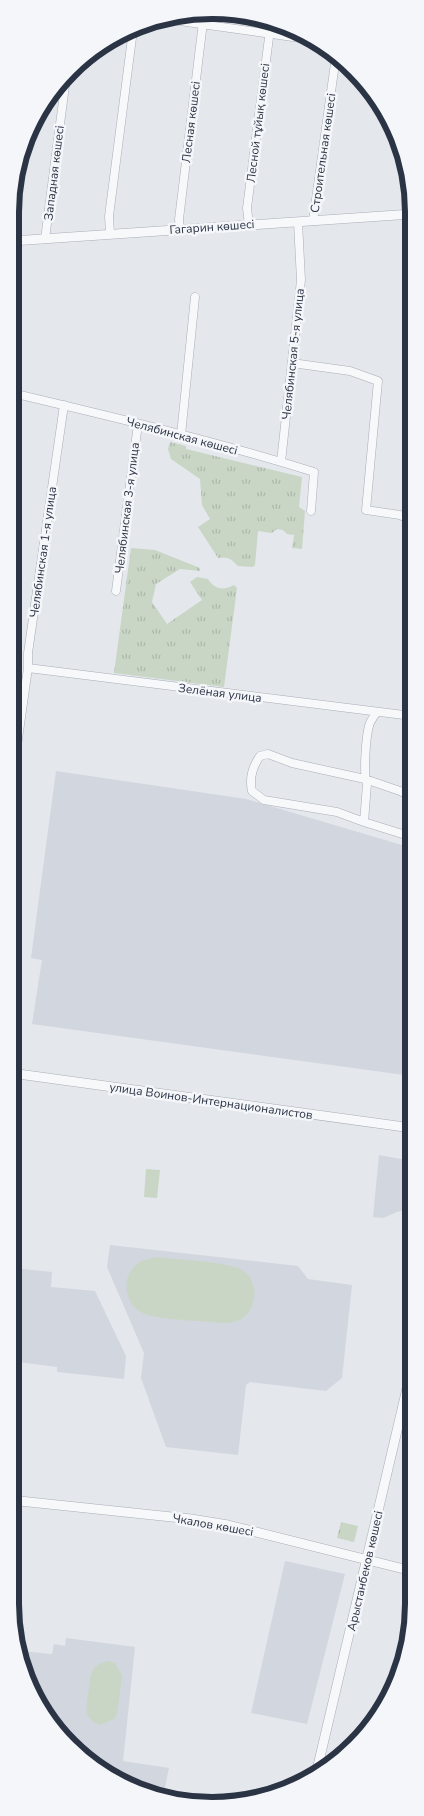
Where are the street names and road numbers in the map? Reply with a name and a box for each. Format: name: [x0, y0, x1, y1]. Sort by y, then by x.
street label: Лесной тұйық көшесі: [243, 62, 273, 184]
street label: Лесная көшесі: [178, 80, 204, 164]
street label: Строительная көшесі: [307, 92, 339, 214]
street label: Западная көшесі: [40, 125, 68, 221]
street label: Гагарин көшесі: [169, 216, 255, 238]
street label: Челябинская 5-я улица: [278, 287, 308, 421]
street label: Челябинская көшесі: [125, 413, 240, 459]
street label: Челябинская 3-я улица: [111, 441, 143, 575]
street label: Челябинская 1-я улица: [26, 485, 60, 619]
street label: Зелёная улица: [177, 680, 263, 706]
street label: улица Воинов-Интернационалистов: [108, 1079, 314, 1123]
street label: Арыстанбеков көшесі: [343, 1509, 387, 1633]
street label: Чкалов көшесі: [171, 1510, 255, 1540]

